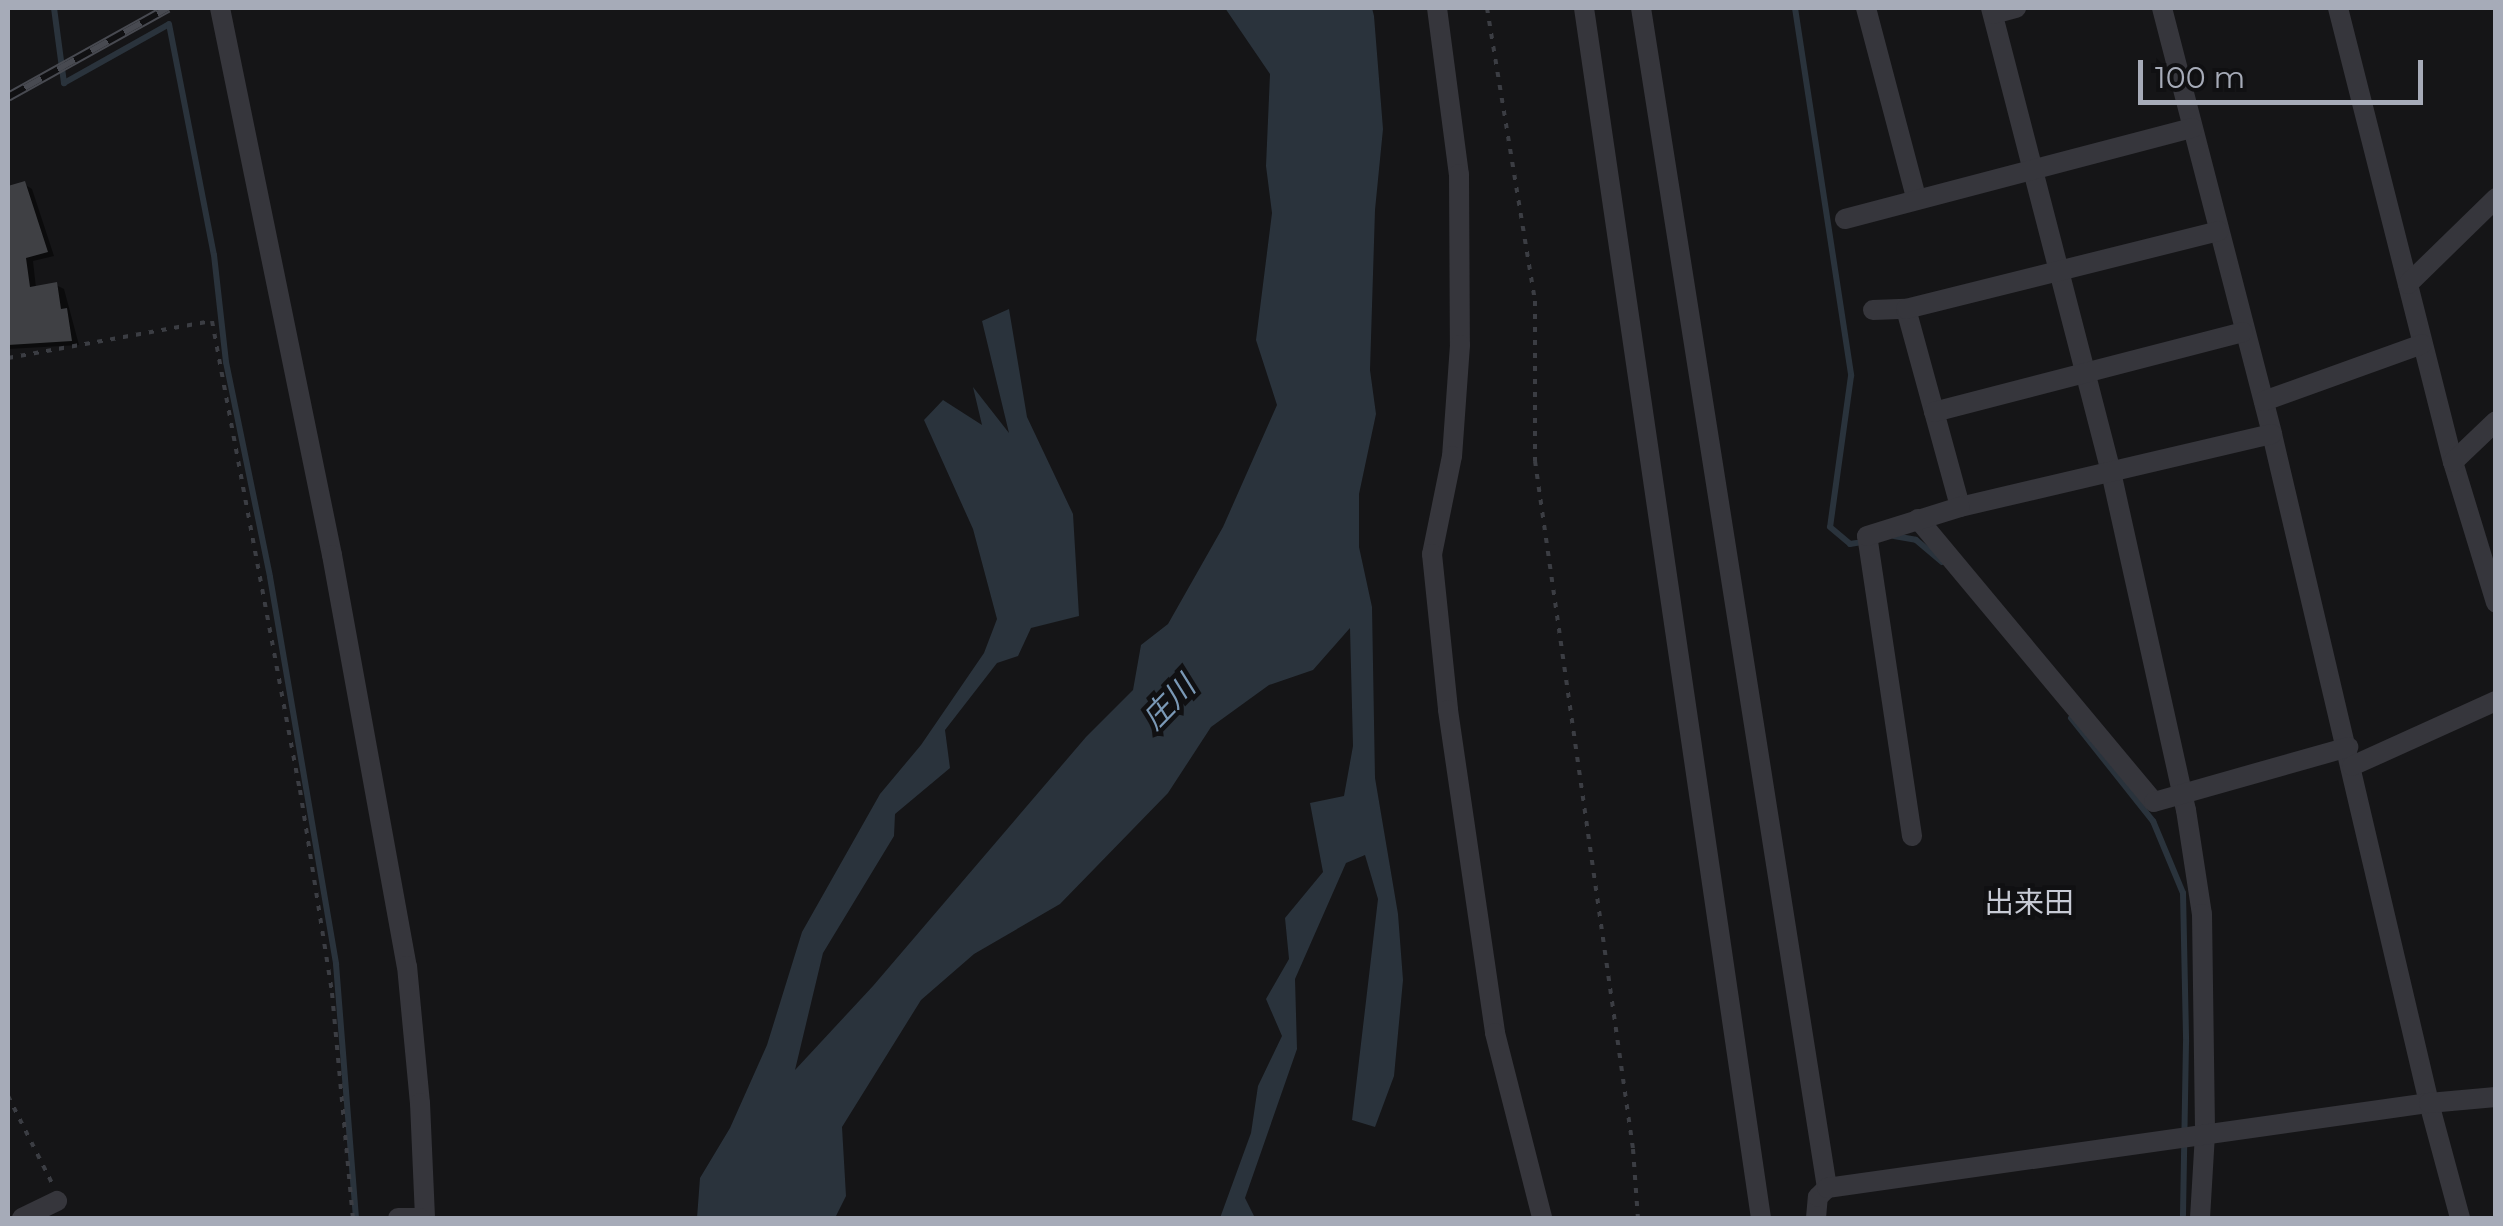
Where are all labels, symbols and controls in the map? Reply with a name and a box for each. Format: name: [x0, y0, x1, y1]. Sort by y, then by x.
scale bar: [2143, 40, 2428, 102]
text: 100 m: [2155, 59, 2245, 96]
water label: 庄川: [1135, 669, 1203, 737]
district label: 出来田: [1984, 885, 2074, 921]

